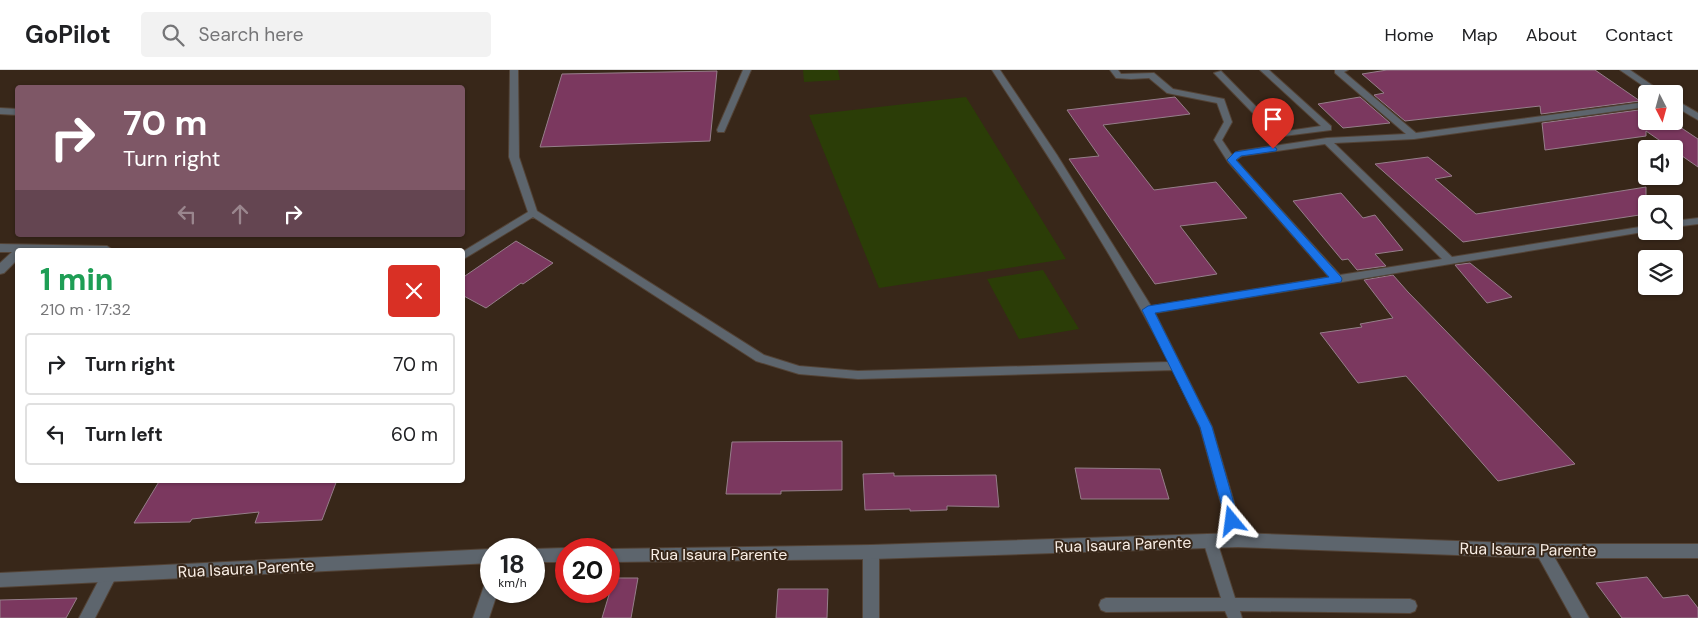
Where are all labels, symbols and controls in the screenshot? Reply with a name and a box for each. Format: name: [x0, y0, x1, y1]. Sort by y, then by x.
search box: [141, 12, 491, 57]
text: GoPilot: [25, 19, 111, 50]
icon: search: [159, 21, 187, 49]
text: Search here: [199, 22, 303, 47]
text: Home: [1384, 23, 1434, 47]
text: Map: [1462, 23, 1498, 47]
text: About: [1526, 23, 1577, 47]
text: Contact: [1605, 23, 1673, 47]
north arrow: [1638, 85, 1682, 130]
map controls: [1638, 85, 1683, 295]
pin: [1252, 98, 1294, 149]
text: 70 m: [123, 100, 207, 146]
icon: right: [40, 105, 105, 170]
icon: arrive: [1259, 105, 1287, 133]
button: sound: [1638, 140, 1683, 185]
text: Turn right: [123, 144, 220, 173]
button: search: [1638, 195, 1683, 240]
icon: left: [173, 200, 201, 228]
icon: ahead: [226, 200, 254, 228]
icon: right: [279, 200, 307, 228]
button: layers: [1638, 250, 1683, 295]
text: 1 min: [40, 260, 113, 299]
button: close: [388, 265, 440, 317]
text: 210 m · 17:32: [40, 299, 131, 320]
icon: right: [42, 350, 70, 378]
text: Turn right: [85, 352, 175, 377]
text: 70 m: [393, 352, 438, 377]
icon: left: [42, 420, 70, 448]
text: Turn left: [85, 422, 163, 447]
text: 60 m: [391, 422, 438, 447]
position arrow: [1205, 494, 1257, 546]
street label: Rua Isaura Parente: [1054, 532, 1192, 557]
speed limit sign: 20: [555, 538, 620, 603]
street label: Rua Isaura Parente: [1459, 538, 1597, 561]
street label: Rua Isaura Parente: [651, 544, 787, 565]
text: 18: [500, 548, 525, 581]
street label: Rua Isaura Parente: [177, 554, 315, 583]
text: km/h: [498, 575, 527, 591]

